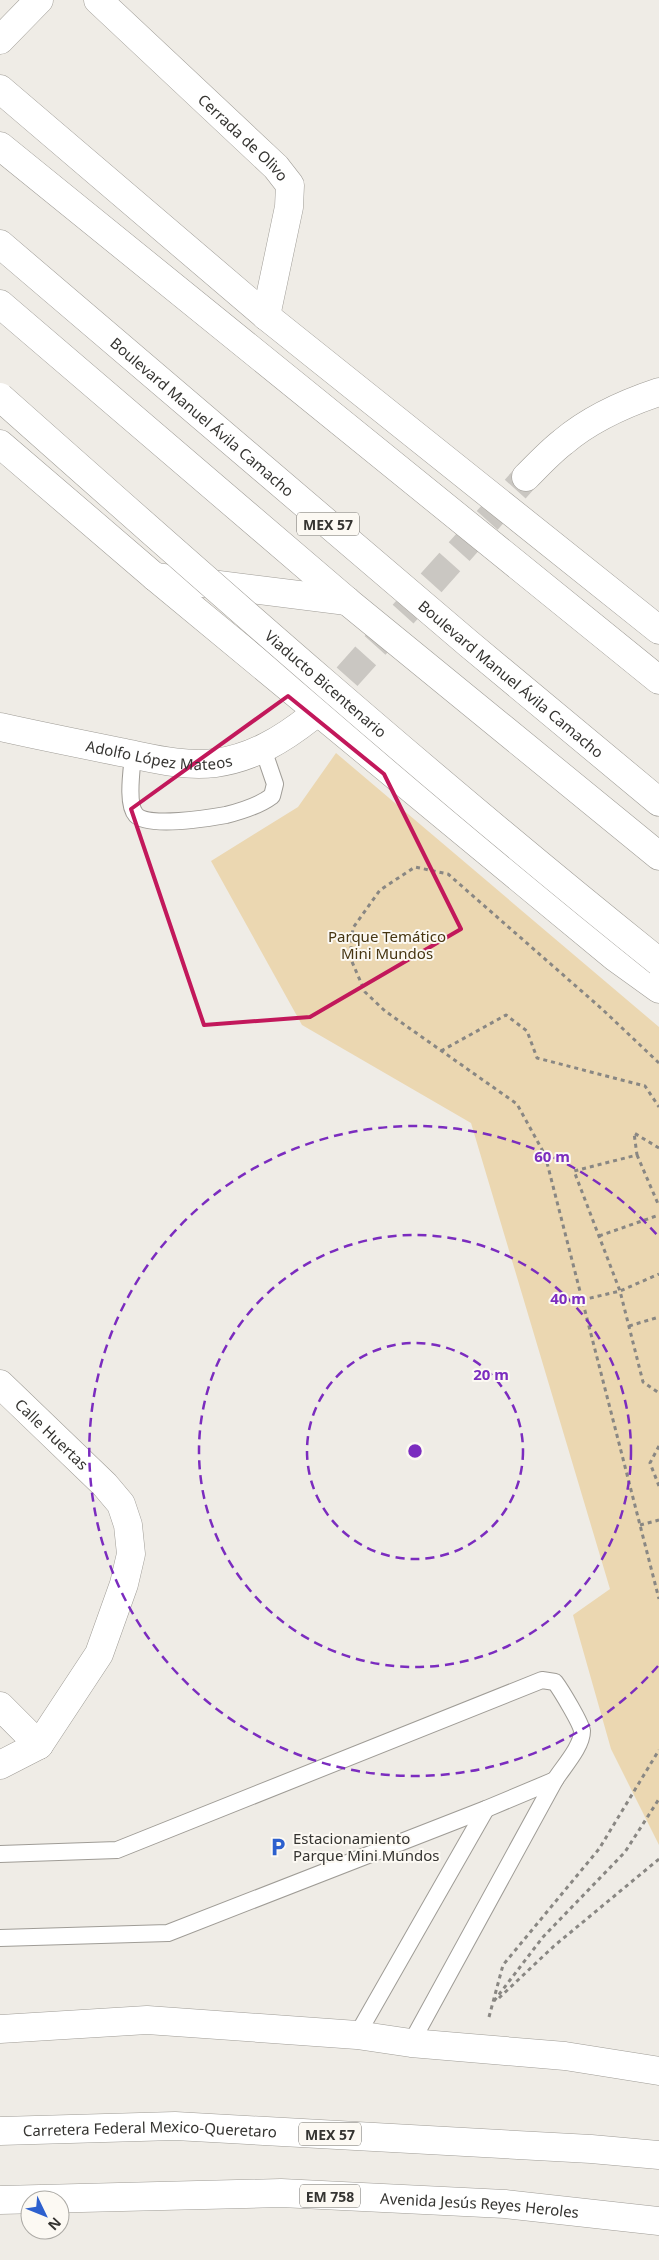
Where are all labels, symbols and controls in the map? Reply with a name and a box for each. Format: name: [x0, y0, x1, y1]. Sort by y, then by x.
street label: Cerrada de Olivo: [194, 89, 293, 185]
street label: Boulevard Manuel Ávila Camacho: [106, 333, 298, 501]
road number: MEX 57: [297, 512, 359, 536]
street label: Boulevard Manuel Ávila Camacho: [415, 595, 608, 762]
street label: Viaducto Bicentenario: [261, 625, 391, 742]
street label: Adolfo López Mateos: [84, 735, 234, 774]
park label: Parque Temático Mini Mundos: [328, 926, 446, 963]
text: 60 m: [534, 1146, 570, 1166]
text: 40 m: [550, 1288, 586, 1308]
text: 20 m: [473, 1364, 509, 1384]
street label: Calle Huertas: [11, 1394, 93, 1474]
centre of rings: [406, 1442, 424, 1460]
place label: Estacionamiento Parque Mini Mundos: [293, 1828, 439, 1865]
parking icon: Estacionamiento Parque Mini Mundos: [267, 1836, 289, 1858]
street label: Carretera Federal Mexico-Queretaro: [23, 2116, 277, 2142]
road number: MEX 57: [299, 2122, 361, 2146]
road number: EM 758: [300, 2184, 360, 2208]
street label: Avenida Jesús Reyes Heroles: [380, 2188, 580, 2222]
north arrow: [20, 2190, 70, 2240]
text: N: [44, 2214, 66, 2235]

